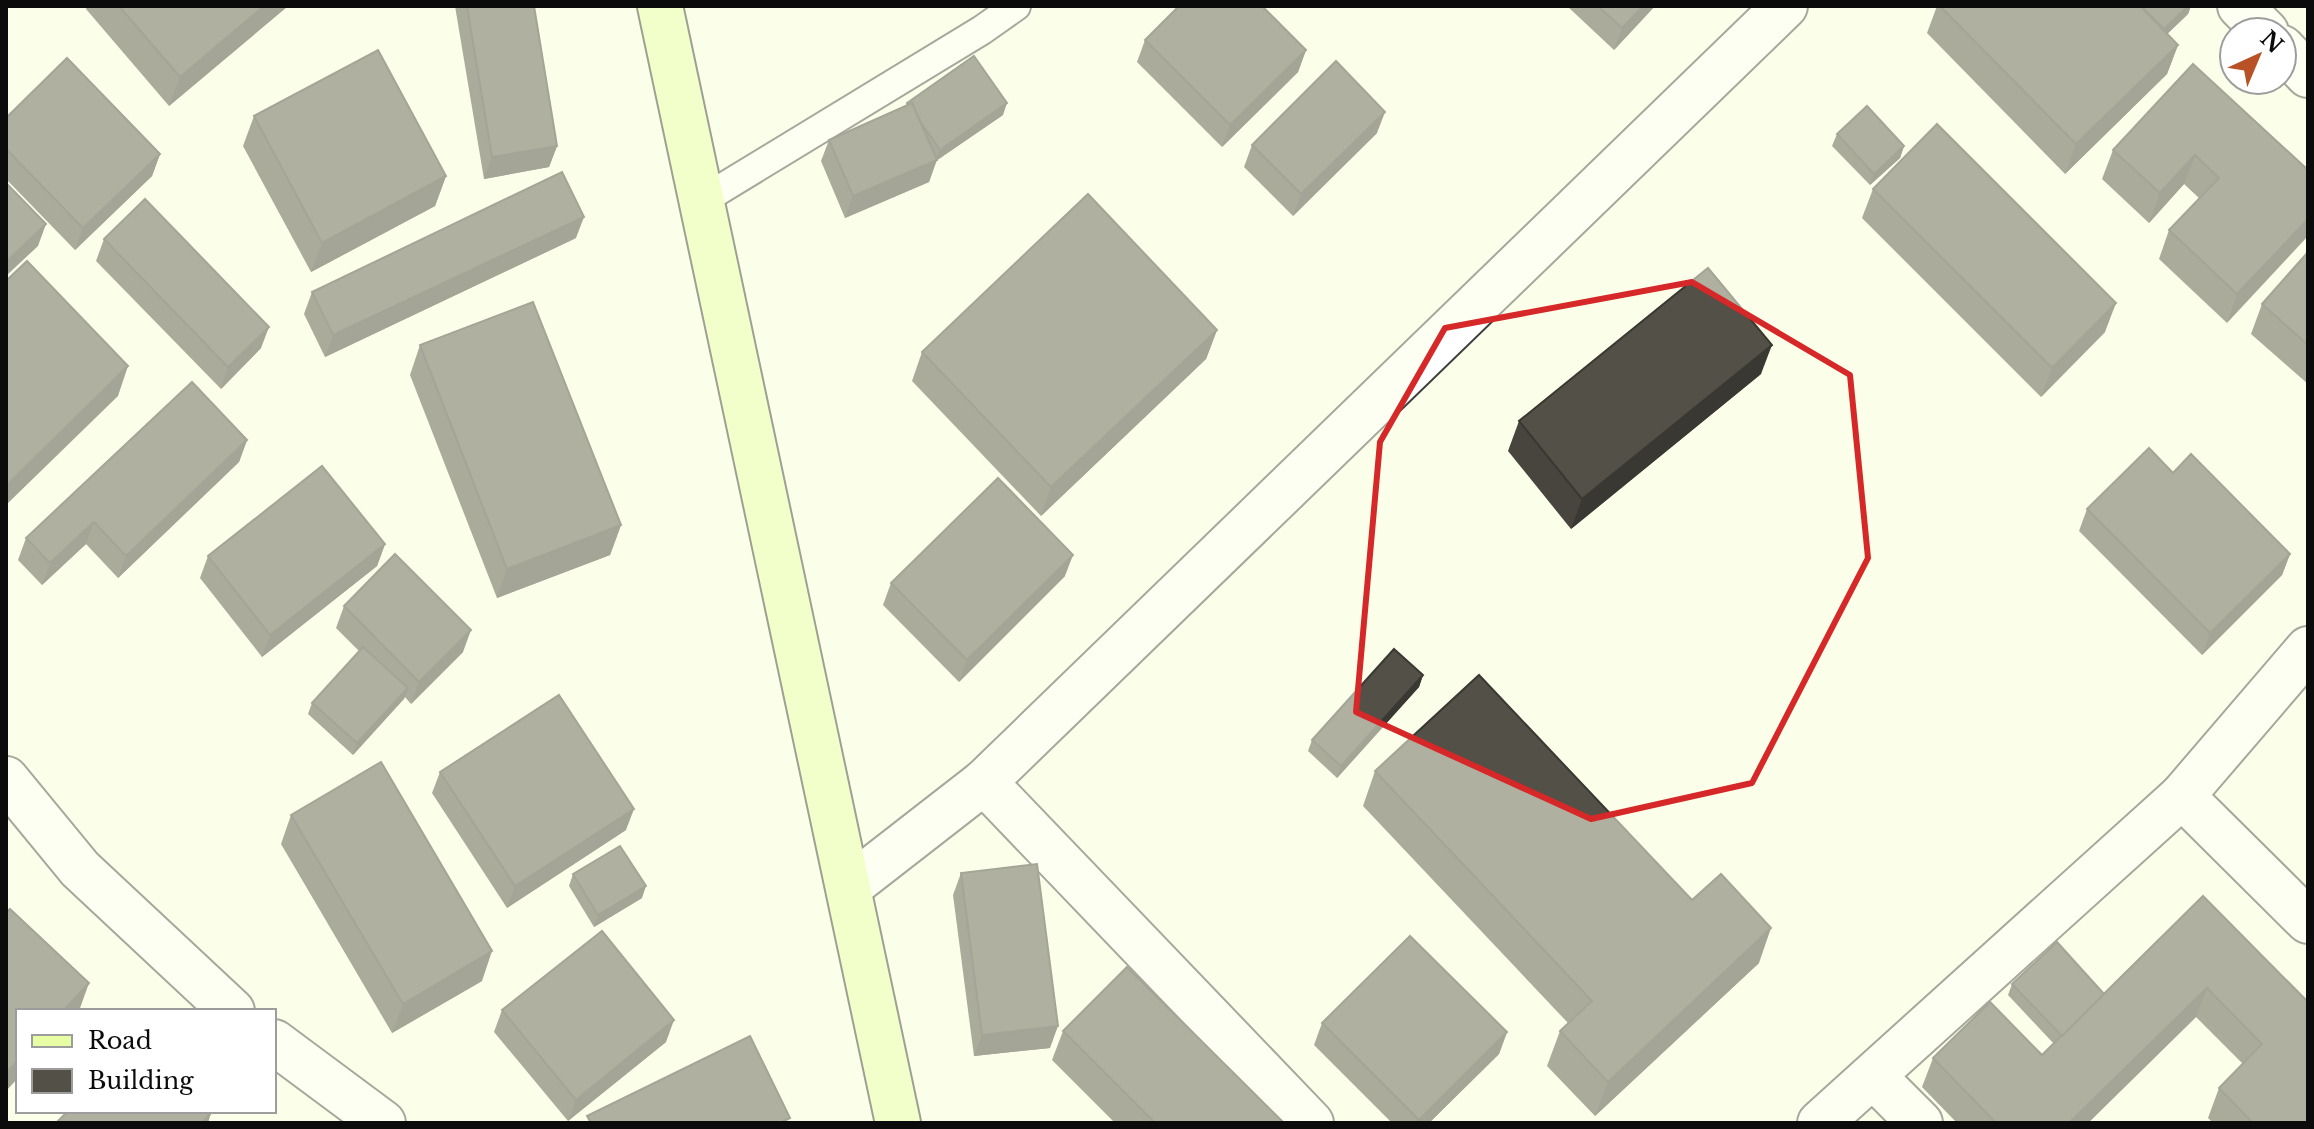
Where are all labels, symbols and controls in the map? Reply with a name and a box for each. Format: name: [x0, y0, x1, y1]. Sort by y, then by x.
north arrow: [2218, 16, 2298, 96]
text: N: [2255, 25, 2289, 59]
legend: [16, 1009, 276, 1113]
text: Road: [88, 1026, 152, 1055]
text: Building: [88, 1066, 194, 1095]

